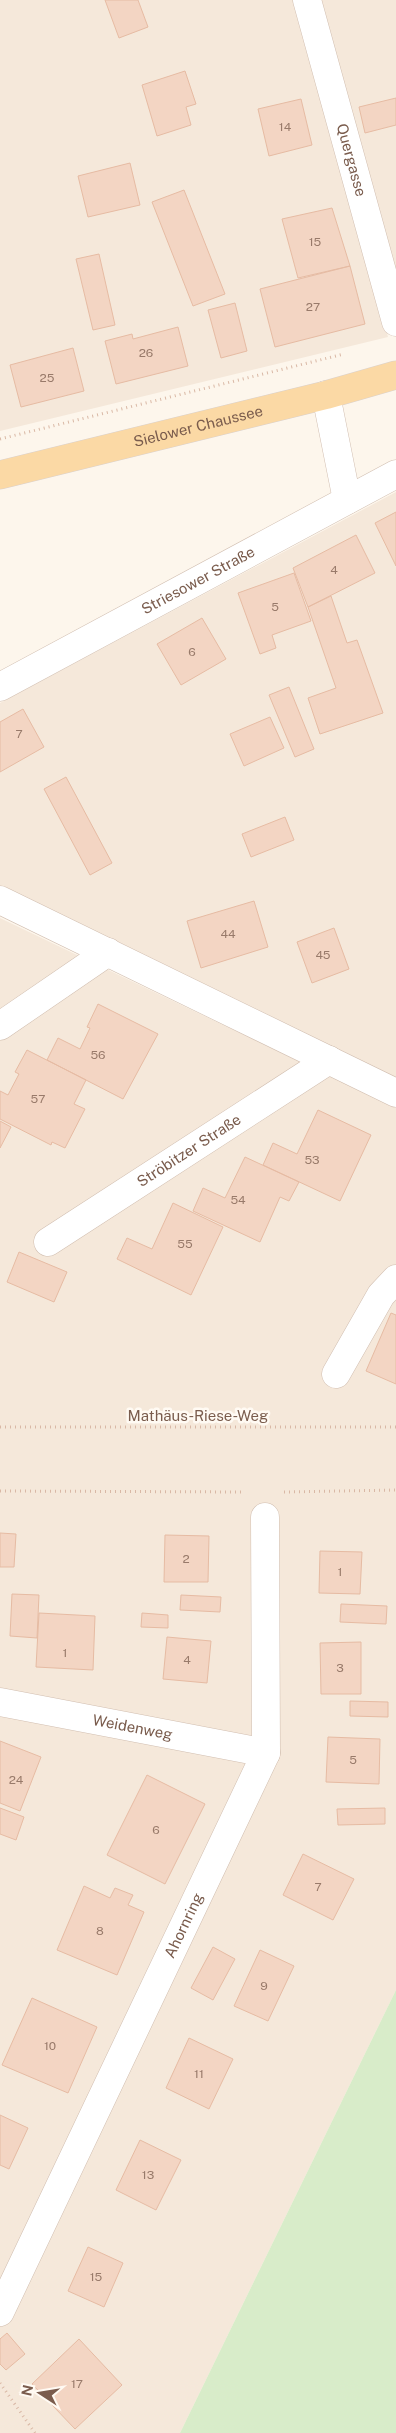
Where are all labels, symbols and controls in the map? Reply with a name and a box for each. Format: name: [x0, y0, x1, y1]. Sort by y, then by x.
house number: 14: [279, 120, 292, 134]
street label: Quergasse: [334, 121, 370, 198]
house number: 15: [309, 235, 322, 249]
house number: 27: [306, 300, 320, 314]
house number: 26: [139, 346, 153, 360]
house number: 25: [40, 371, 55, 385]
street label: Sielower Chaussee: [132, 402, 264, 450]
street label: Striesower Straße: [138, 543, 257, 617]
house number: 4: [330, 563, 338, 577]
house number: 5: [271, 600, 279, 614]
house number: 6: [188, 645, 196, 659]
house number: 7: [15, 727, 23, 741]
house number: 44: [220, 927, 236, 941]
house number: 45: [315, 948, 331, 962]
house number: 56: [90, 1048, 106, 1062]
house number: 57: [31, 1092, 45, 1106]
street label: Ströbitzer Straße: [134, 1110, 244, 1190]
house number: 53: [304, 1153, 320, 1167]
house number: 54: [230, 1193, 246, 1207]
house number: 55: [177, 1237, 193, 1251]
street label: Mathäus-Riese-Weg: [128, 1407, 268, 1424]
house number: 2: [182, 1552, 190, 1566]
house number: 1: [338, 1565, 342, 1579]
house number: 1: [63, 1646, 67, 1660]
house number: 4: [183, 1653, 191, 1667]
house number: 3: [336, 1661, 344, 1675]
street label: Weidenweg: [91, 1711, 174, 1743]
house number: 5: [349, 1753, 357, 1767]
house number: 24: [9, 1773, 24, 1787]
house number: 6: [152, 1823, 160, 1837]
house number: 7: [314, 1880, 322, 1894]
street label: Ahornring: [161, 1890, 206, 1961]
house number: 8: [96, 1924, 104, 1938]
house number: 9: [260, 1979, 268, 1993]
house number: 10: [44, 2039, 56, 2053]
house number: 11: [194, 2067, 204, 2081]
house number: 13: [142, 2168, 154, 2182]
house number: 15: [90, 2270, 103, 2284]
north arrow: [15, 2368, 65, 2418]
house number: 17: [71, 2377, 83, 2391]
text: N: [18, 2383, 36, 2397]

